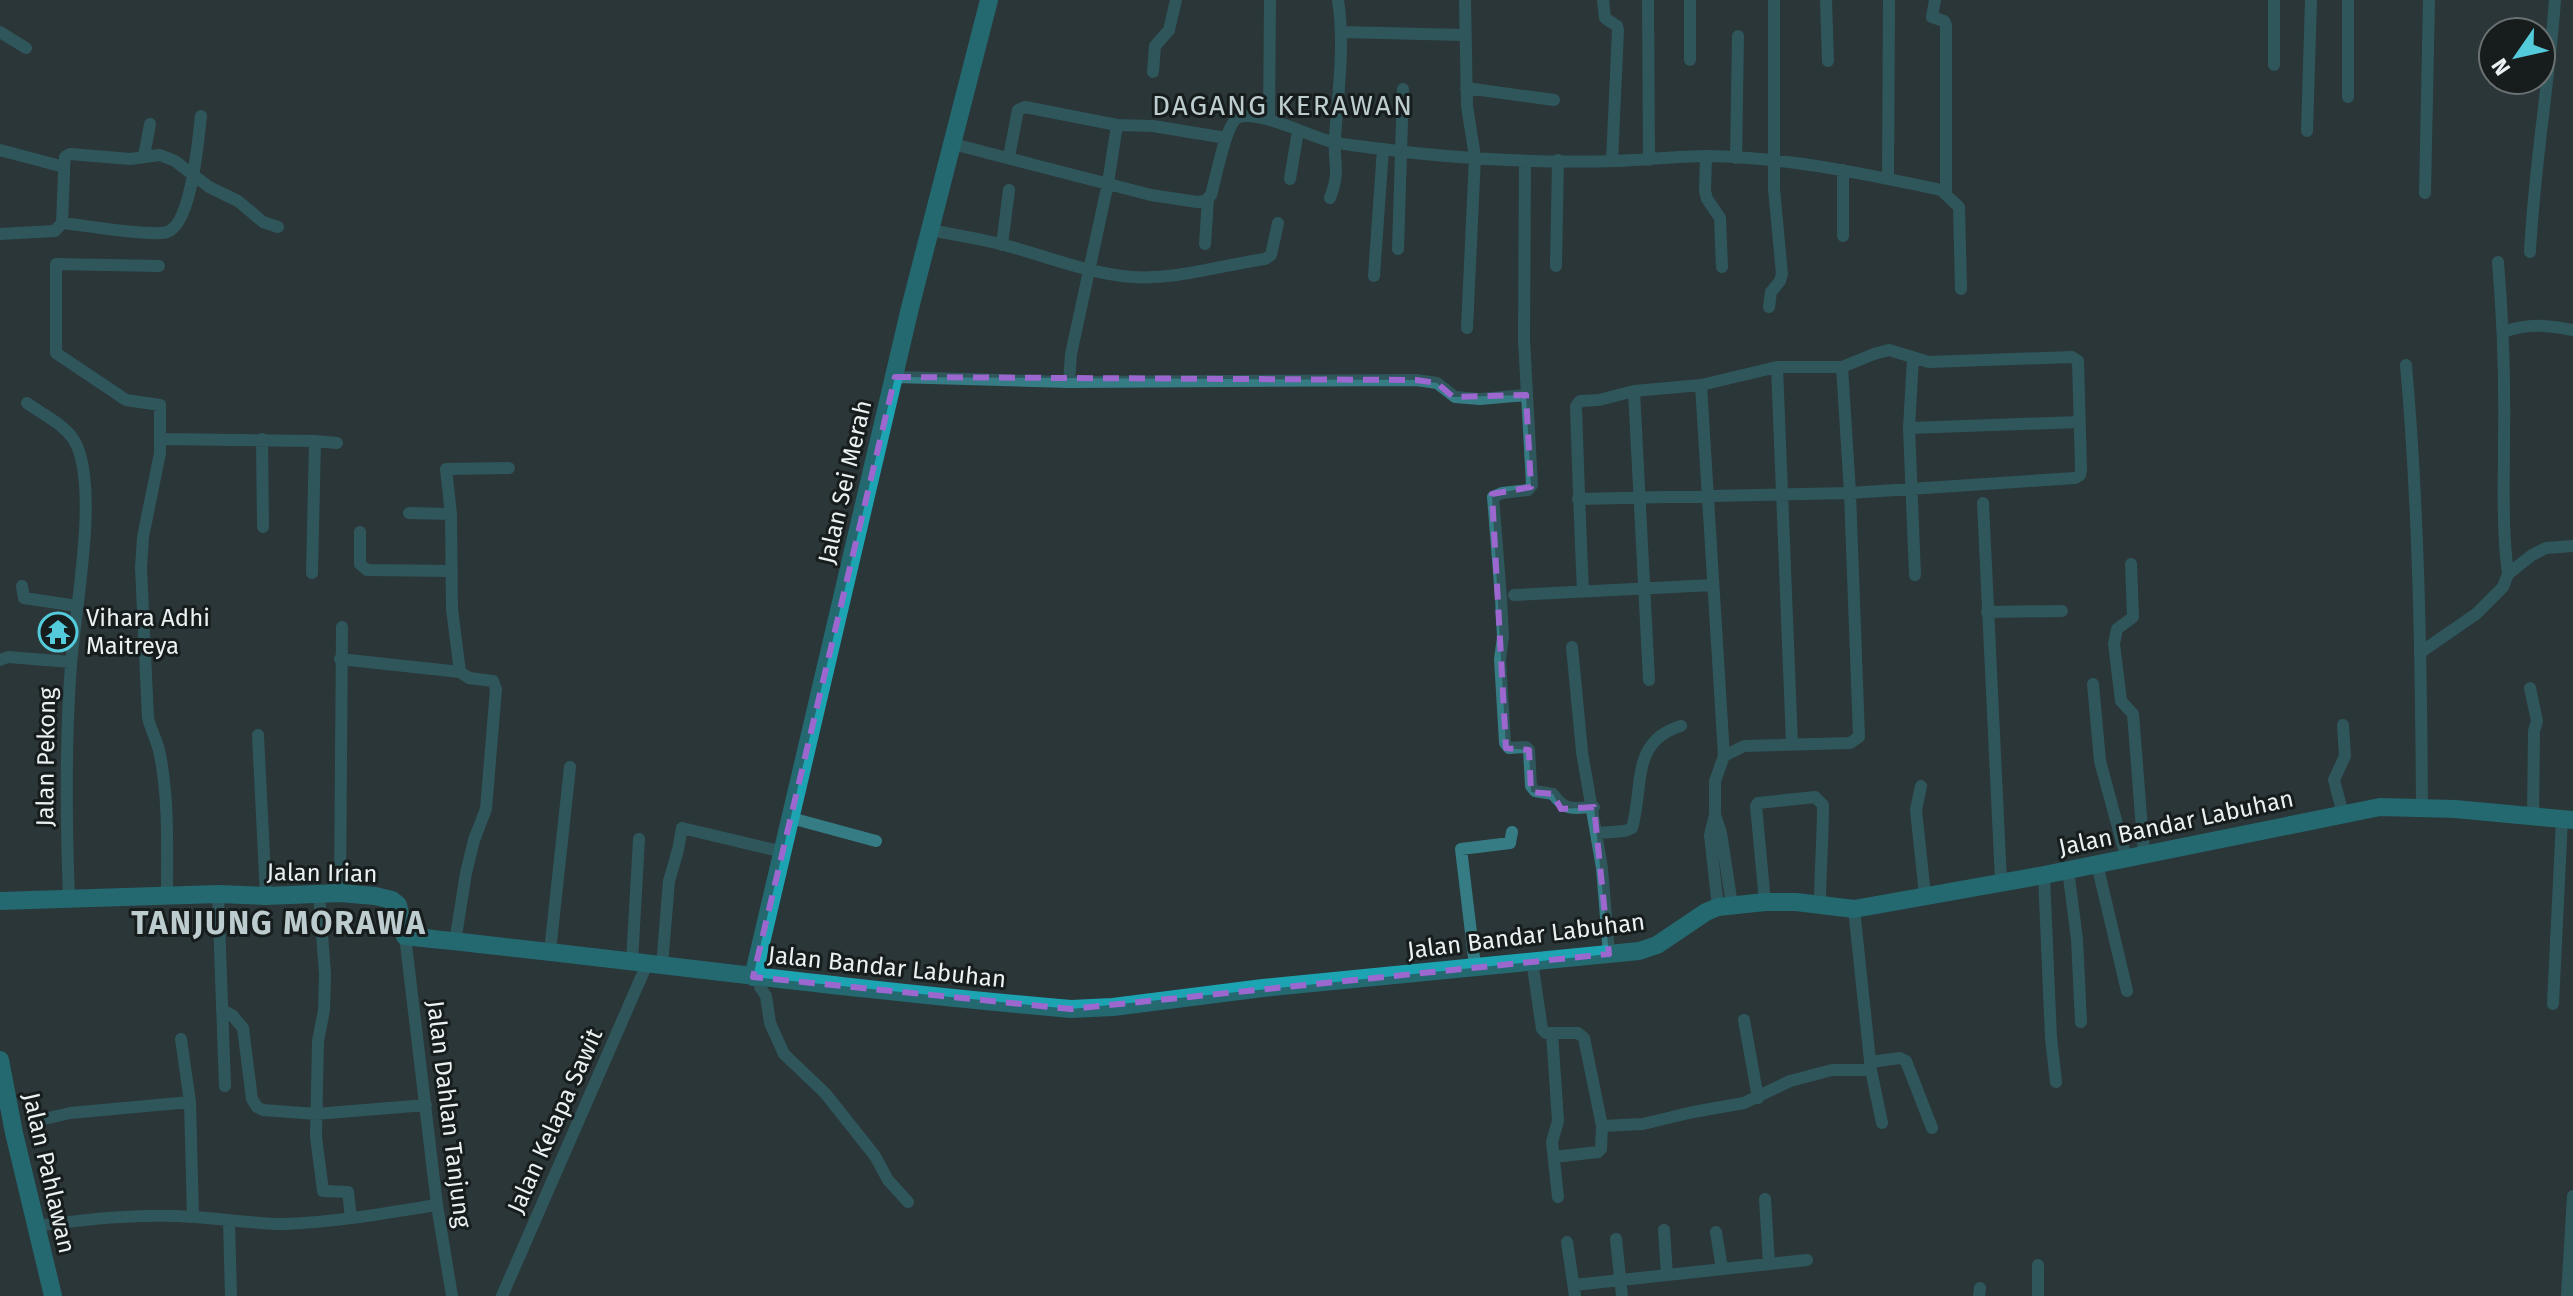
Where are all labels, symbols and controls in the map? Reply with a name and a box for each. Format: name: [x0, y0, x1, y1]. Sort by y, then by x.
north arrow: [2477, 16, 2557, 96]
text: N: [2486, 53, 2516, 81]
district label: DAGANG KERAWAN: [1152, 89, 1414, 122]
street label: Jalan Sei Merah: [813, 397, 877, 567]
place label: Vihara Adhi Maitreya: [86, 604, 210, 660]
temple icon: Vihara Adhi Maitreya: [37, 611, 79, 653]
street label: Jalan Pekong: [31, 687, 61, 827]
street label: Jalan Bandar Labuhan: [2056, 784, 2296, 862]
street label: Jalan Irian: [266, 858, 378, 888]
district label: TANJUNG MORAWA: [131, 904, 427, 942]
street label: Jalan Bandar Labuhan: [1405, 908, 1647, 964]
street label: Jalan Bandar Labuhan: [766, 941, 1008, 993]
street label: Jalan Dahlan Tanjung: [421, 999, 477, 1230]
street label: Jalan Kelapa Sawit: [502, 1024, 608, 1218]
street label: Jalan Pahlawan: [17, 1090, 81, 1256]

